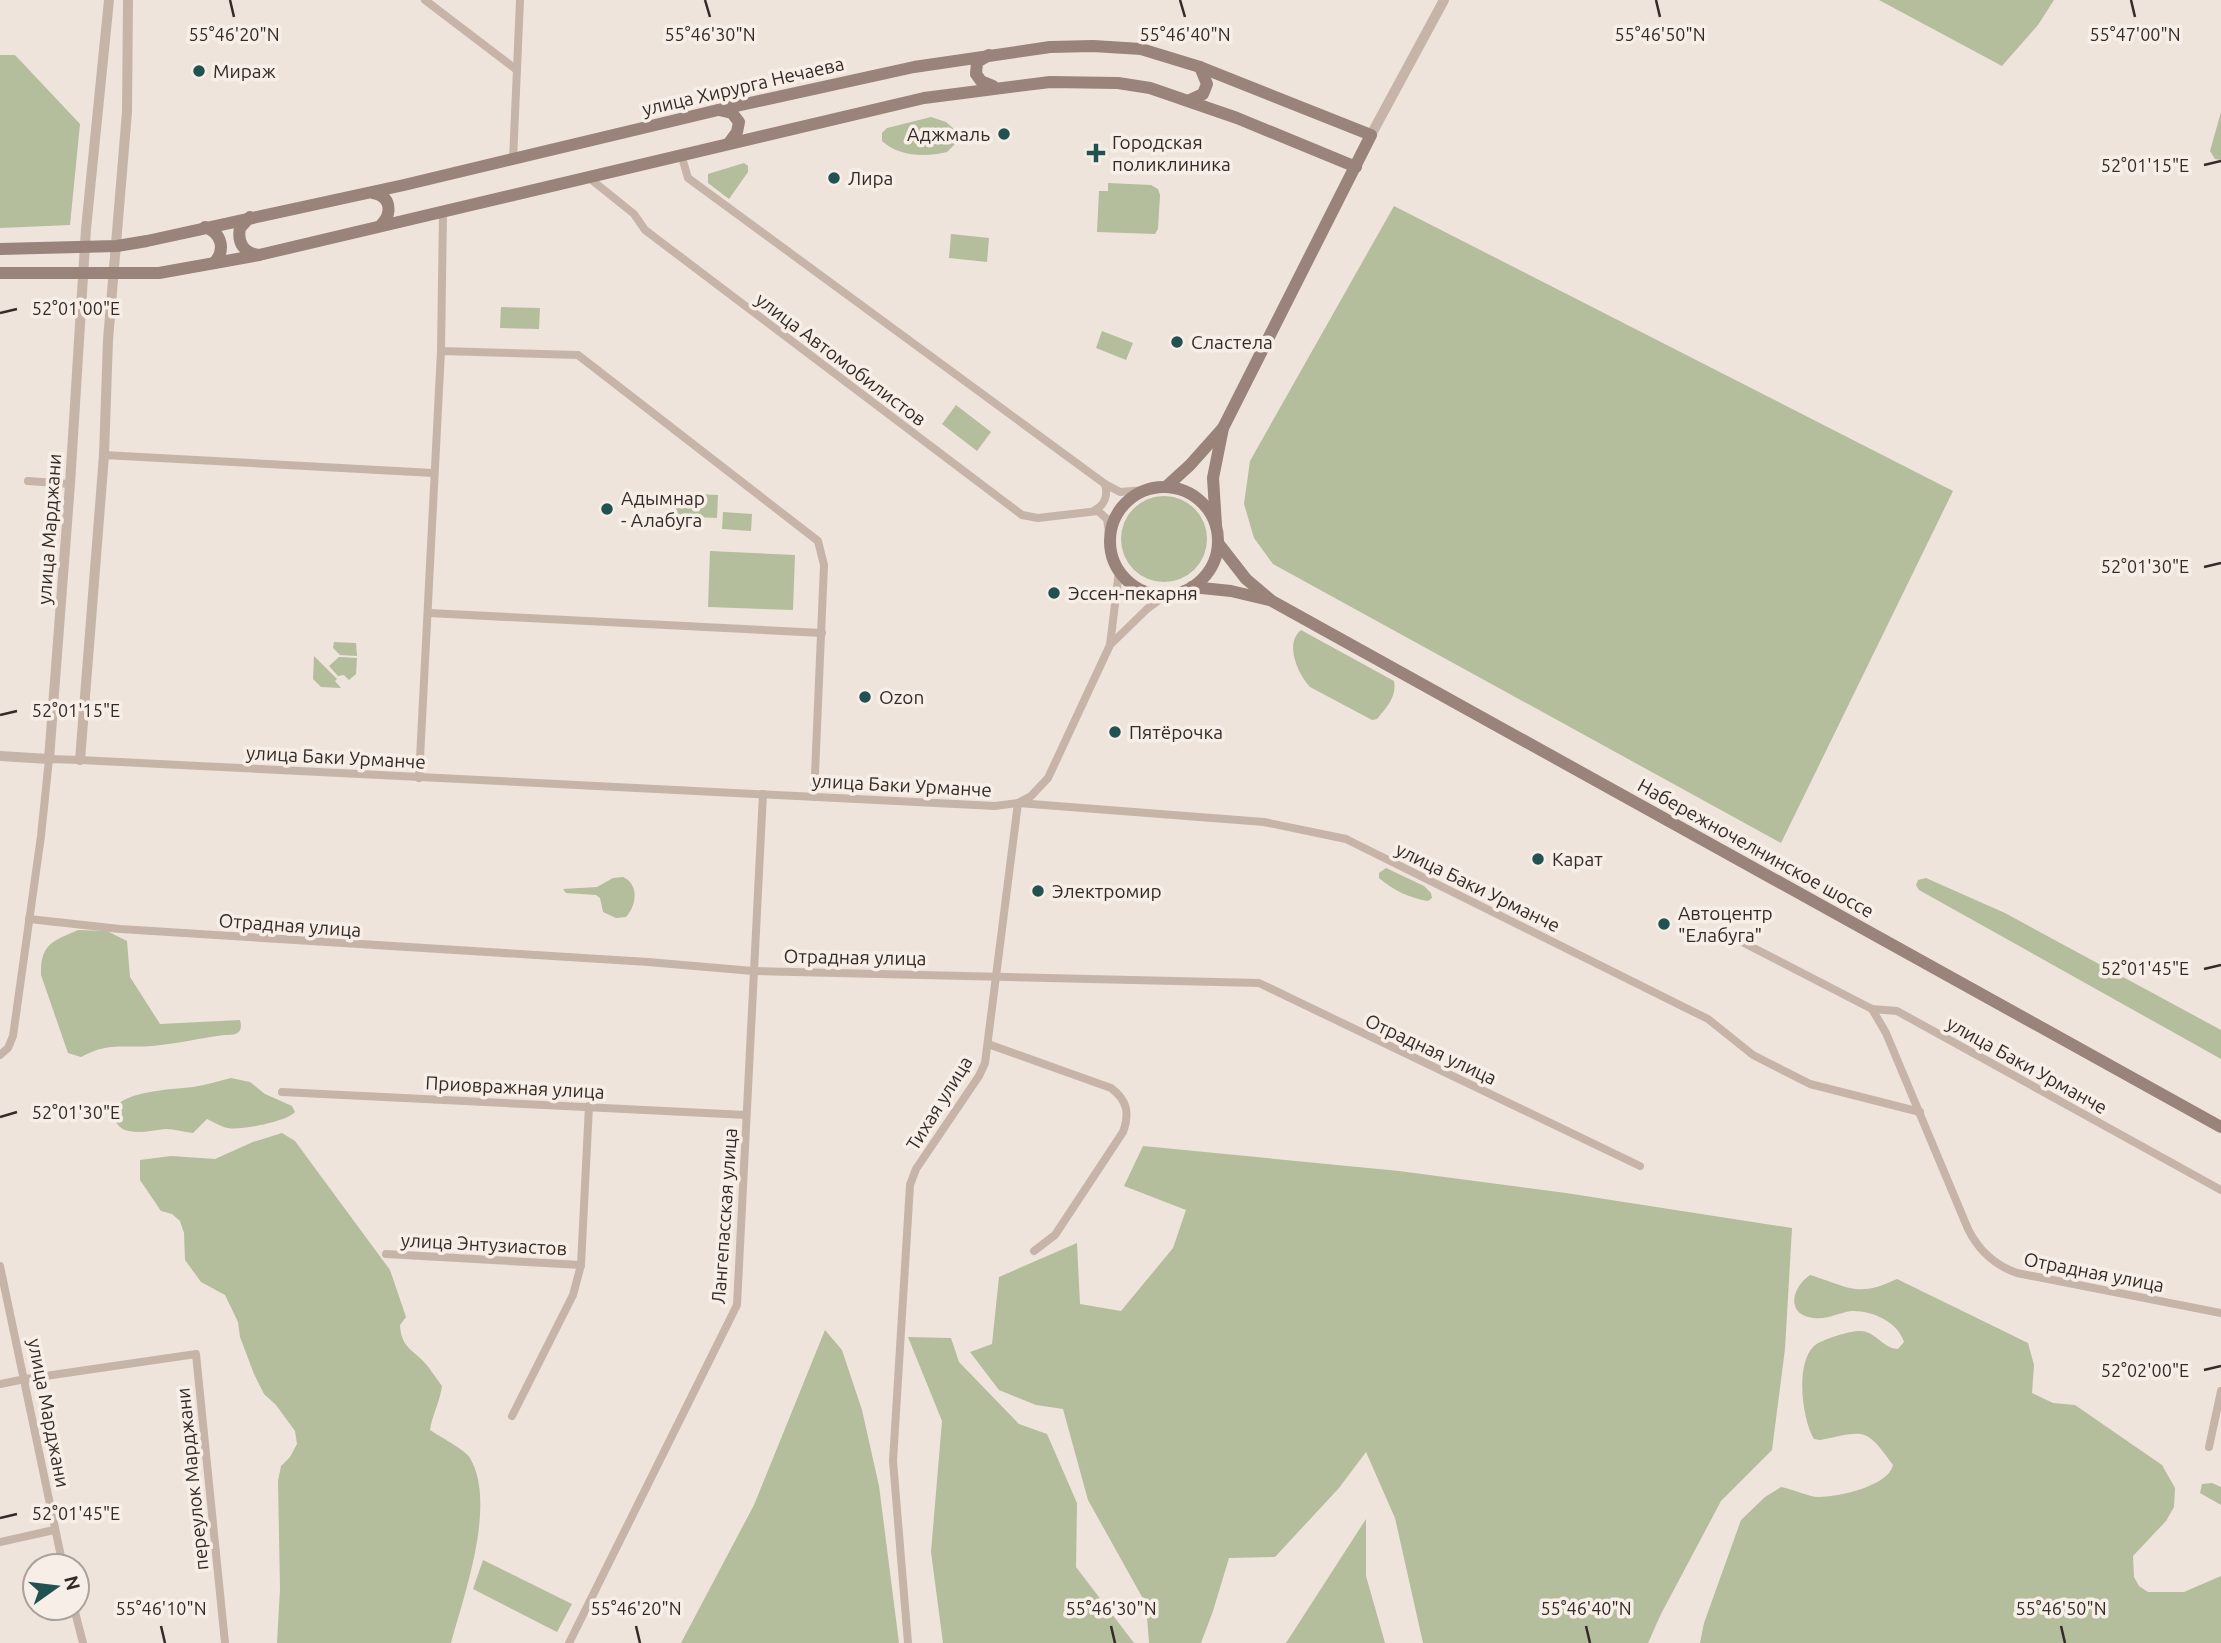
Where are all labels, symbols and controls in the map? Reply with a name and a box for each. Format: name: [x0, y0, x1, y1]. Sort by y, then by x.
text: 55°46'20"N: [188, 24, 280, 44]
text: 55°46'30"N: [664, 24, 756, 44]
text: 55°46'40"N: [1139, 24, 1231, 44]
text: 55°46'50"N: [1614, 24, 1706, 44]
text: 55°47'00"N: [2089, 24, 2181, 44]
street label: улица Хирурга Нечаева: [640, 52, 846, 120]
place label: Мираж: [213, 60, 276, 82]
marker: Мираж: [191, 63, 207, 79]
place label: Аджмаль: [907, 123, 990, 145]
marker: Аджмаль: [996, 126, 1012, 142]
place label: Городская поликлиника: [1112, 131, 1231, 175]
marker: Городская поликлиника: [1086, 143, 1106, 163]
text: 52°01'15"E: [2101, 155, 2189, 175]
place label: Лира: [848, 167, 893, 189]
marker: Лира: [826, 170, 842, 186]
street label: улица Автомобилистов: [752, 288, 930, 430]
text: 52°01'00"E: [32, 298, 120, 318]
place label: Сластела: [1191, 331, 1273, 353]
marker: Сластела: [1169, 334, 1185, 350]
street label: улица Марджани: [33, 453, 65, 605]
place label: Адымнар - Алабуга: [621, 487, 705, 531]
marker: Адымнар - Алабуга: [599, 501, 615, 517]
text: 52°01'30"E: [2101, 556, 2189, 576]
place label: Эссен-пекарня: [1068, 582, 1198, 604]
marker: Эссен-пекарня: [1046, 585, 1062, 601]
place label: Ozon: [879, 686, 924, 708]
marker: Ozon: [857, 689, 873, 705]
text: 52°01'15"E: [32, 700, 120, 720]
place label: Пятёрочка: [1129, 721, 1223, 743]
marker: Пятёрочка: [1107, 724, 1123, 740]
street label: улица Баки Урманче: [246, 741, 426, 773]
street label: улица Баки Урманче: [812, 769, 992, 801]
street label: Набережночелнинское шоссе: [1634, 774, 1878, 922]
street label: улица Баки Урманче: [1392, 838, 1564, 936]
place label: Карат: [1552, 848, 1603, 870]
marker: Карат: [1530, 851, 1546, 867]
place label: Электромир: [1052, 880, 1162, 902]
marker: Электромир: [1030, 883, 1046, 899]
place label: Автоцентр "Елабуга": [1678, 902, 1773, 946]
street label: Отрадная улица: [218, 909, 362, 941]
marker: Автоцентр "Елабуга": [1656, 916, 1672, 932]
street label: Отрадная улица: [783, 945, 927, 969]
text: 52°01'45"E: [2101, 958, 2189, 978]
street label: Отрадная улица: [1362, 1009, 1500, 1089]
street label: улица Баки Урманче: [1943, 1012, 2111, 1118]
street label: Тихая улица: [901, 1052, 977, 1154]
street label: Приовражная улица: [425, 1071, 605, 1103]
text: 52°01'30"E: [32, 1102, 120, 1122]
street label: Лангепасская улица: [707, 1127, 741, 1305]
street label: улица Энтузиастов: [400, 1229, 568, 1259]
street label: Отрадная улица: [2022, 1248, 2166, 1296]
street label: улица Марджани: [24, 1337, 74, 1489]
text: 52°02'00"E: [2101, 1360, 2189, 1380]
street label: переулок Марджани: [171, 1387, 213, 1571]
text: 52°01'45"E: [32, 1503, 120, 1523]
north arrow: [21, 1552, 91, 1622]
text: N: [60, 1573, 85, 1592]
text: 55°46'10"N: [115, 1598, 207, 1618]
text: 55°46'20"N: [590, 1598, 682, 1618]
text: 55°46'30"N: [1065, 1598, 1157, 1618]
text: 55°46'40"N: [1540, 1598, 1632, 1618]
text: 55°46'50"N: [2015, 1598, 2107, 1618]

